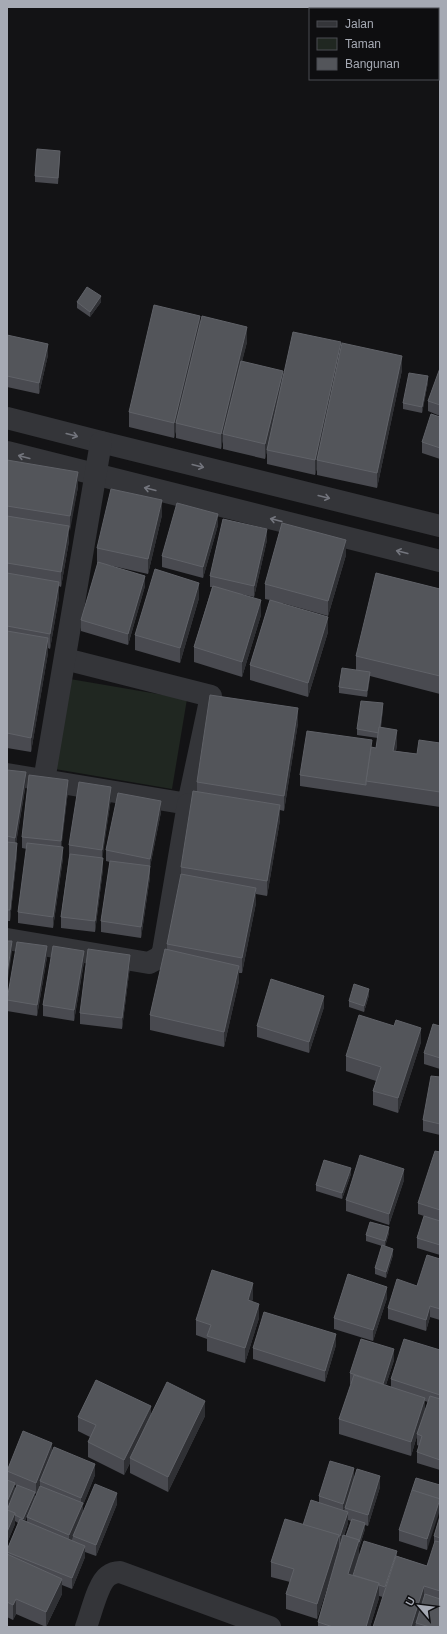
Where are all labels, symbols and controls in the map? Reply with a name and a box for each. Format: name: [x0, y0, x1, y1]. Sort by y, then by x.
legend: [309, 8, 439, 80]
text: Jalan: [345, 17, 374, 31]
text: Taman: [345, 37, 381, 51]
text: Bangunan: [345, 57, 400, 71]
one-way arrow: [65, 431, 78, 439]
one-way arrow: [18, 453, 31, 460]
one-way arrow: [191, 463, 204, 470]
one-way arrow: [144, 485, 157, 492]
one-way arrow: [317, 494, 330, 501]
one-way arrow: [270, 516, 283, 524]
one-way arrow: [396, 547, 409, 555]
north arrow: [399, 1586, 439, 1626]
text: U: [403, 1595, 417, 1608]

